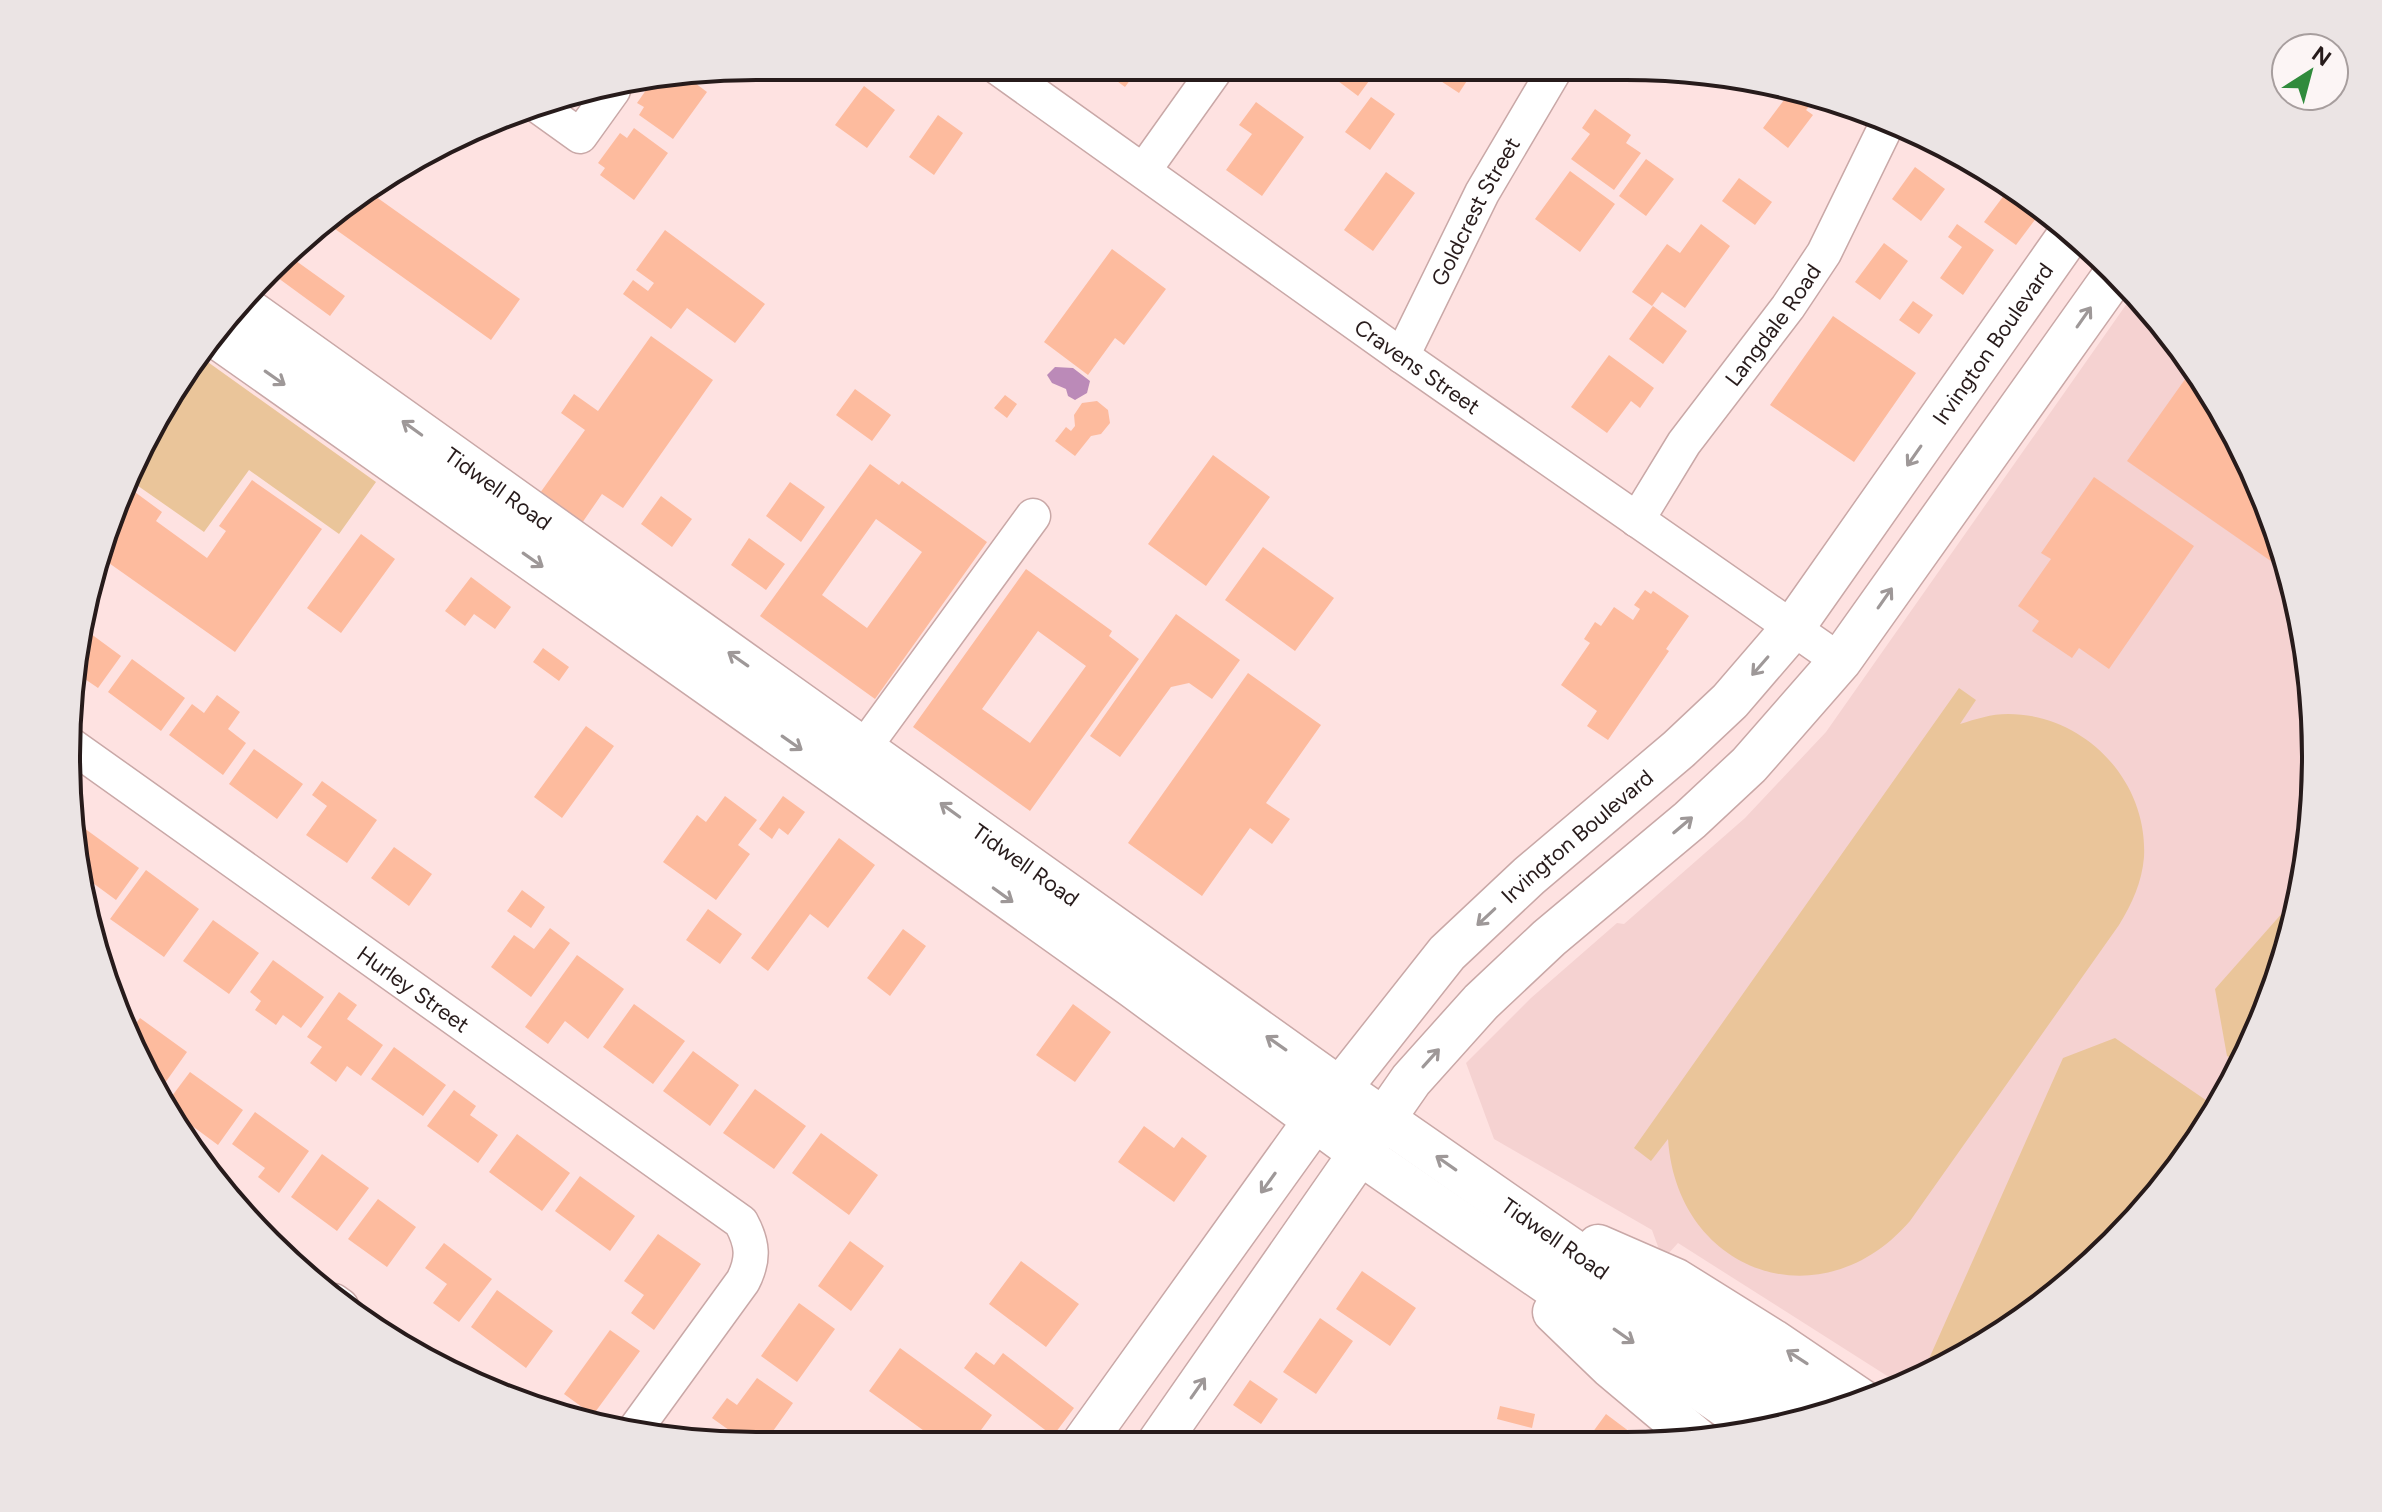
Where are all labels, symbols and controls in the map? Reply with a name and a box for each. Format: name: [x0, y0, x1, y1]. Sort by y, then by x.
north arrow: [2270, 32, 2350, 112]
text: N: [2307, 40, 2336, 72]
street label: Goldcrest Street: [1426, 133, 1526, 290]
street label: Irvington Boulevard: [1927, 258, 2059, 430]
street label: Langdale Road: [1719, 259, 1827, 392]
one-way arrow: [2076, 307, 2092, 329]
street label: Cravens Street: [1349, 313, 1485, 420]
one-way arrow: [264, 370, 286, 386]
one-way arrow: [402, 420, 424, 436]
street label: Tidwell Road: [439, 442, 557, 536]
one-way arrow: [1906, 445, 1922, 467]
one-way arrow: [522, 552, 544, 568]
one-way arrow: [1876, 588, 1893, 609]
one-way arrow: [728, 651, 750, 667]
one-way arrow: [1751, 655, 1769, 675]
one-way arrow: [780, 735, 802, 751]
street label: Irvington Boulevard: [1496, 764, 1659, 909]
one-way arrow: [940, 802, 962, 818]
one-way arrow: [1673, 816, 1693, 834]
street label: Tidwell Road: [967, 818, 1084, 912]
one-way arrow: [991, 886, 1013, 903]
one-way arrow: [1476, 907, 1496, 926]
street label: Hurley Street: [352, 940, 475, 1038]
one-way arrow: [1265, 1035, 1287, 1051]
one-way arrow: [1422, 1048, 1440, 1068]
one-way arrow: [1436, 1155, 1457, 1172]
one-way arrow: [1260, 1172, 1277, 1193]
street label: Tidwell Road: [1496, 1192, 1614, 1286]
one-way arrow: [1612, 1328, 1634, 1344]
one-way arrow: [1787, 1349, 1809, 1365]
one-way arrow: [1190, 1377, 1206, 1399]

